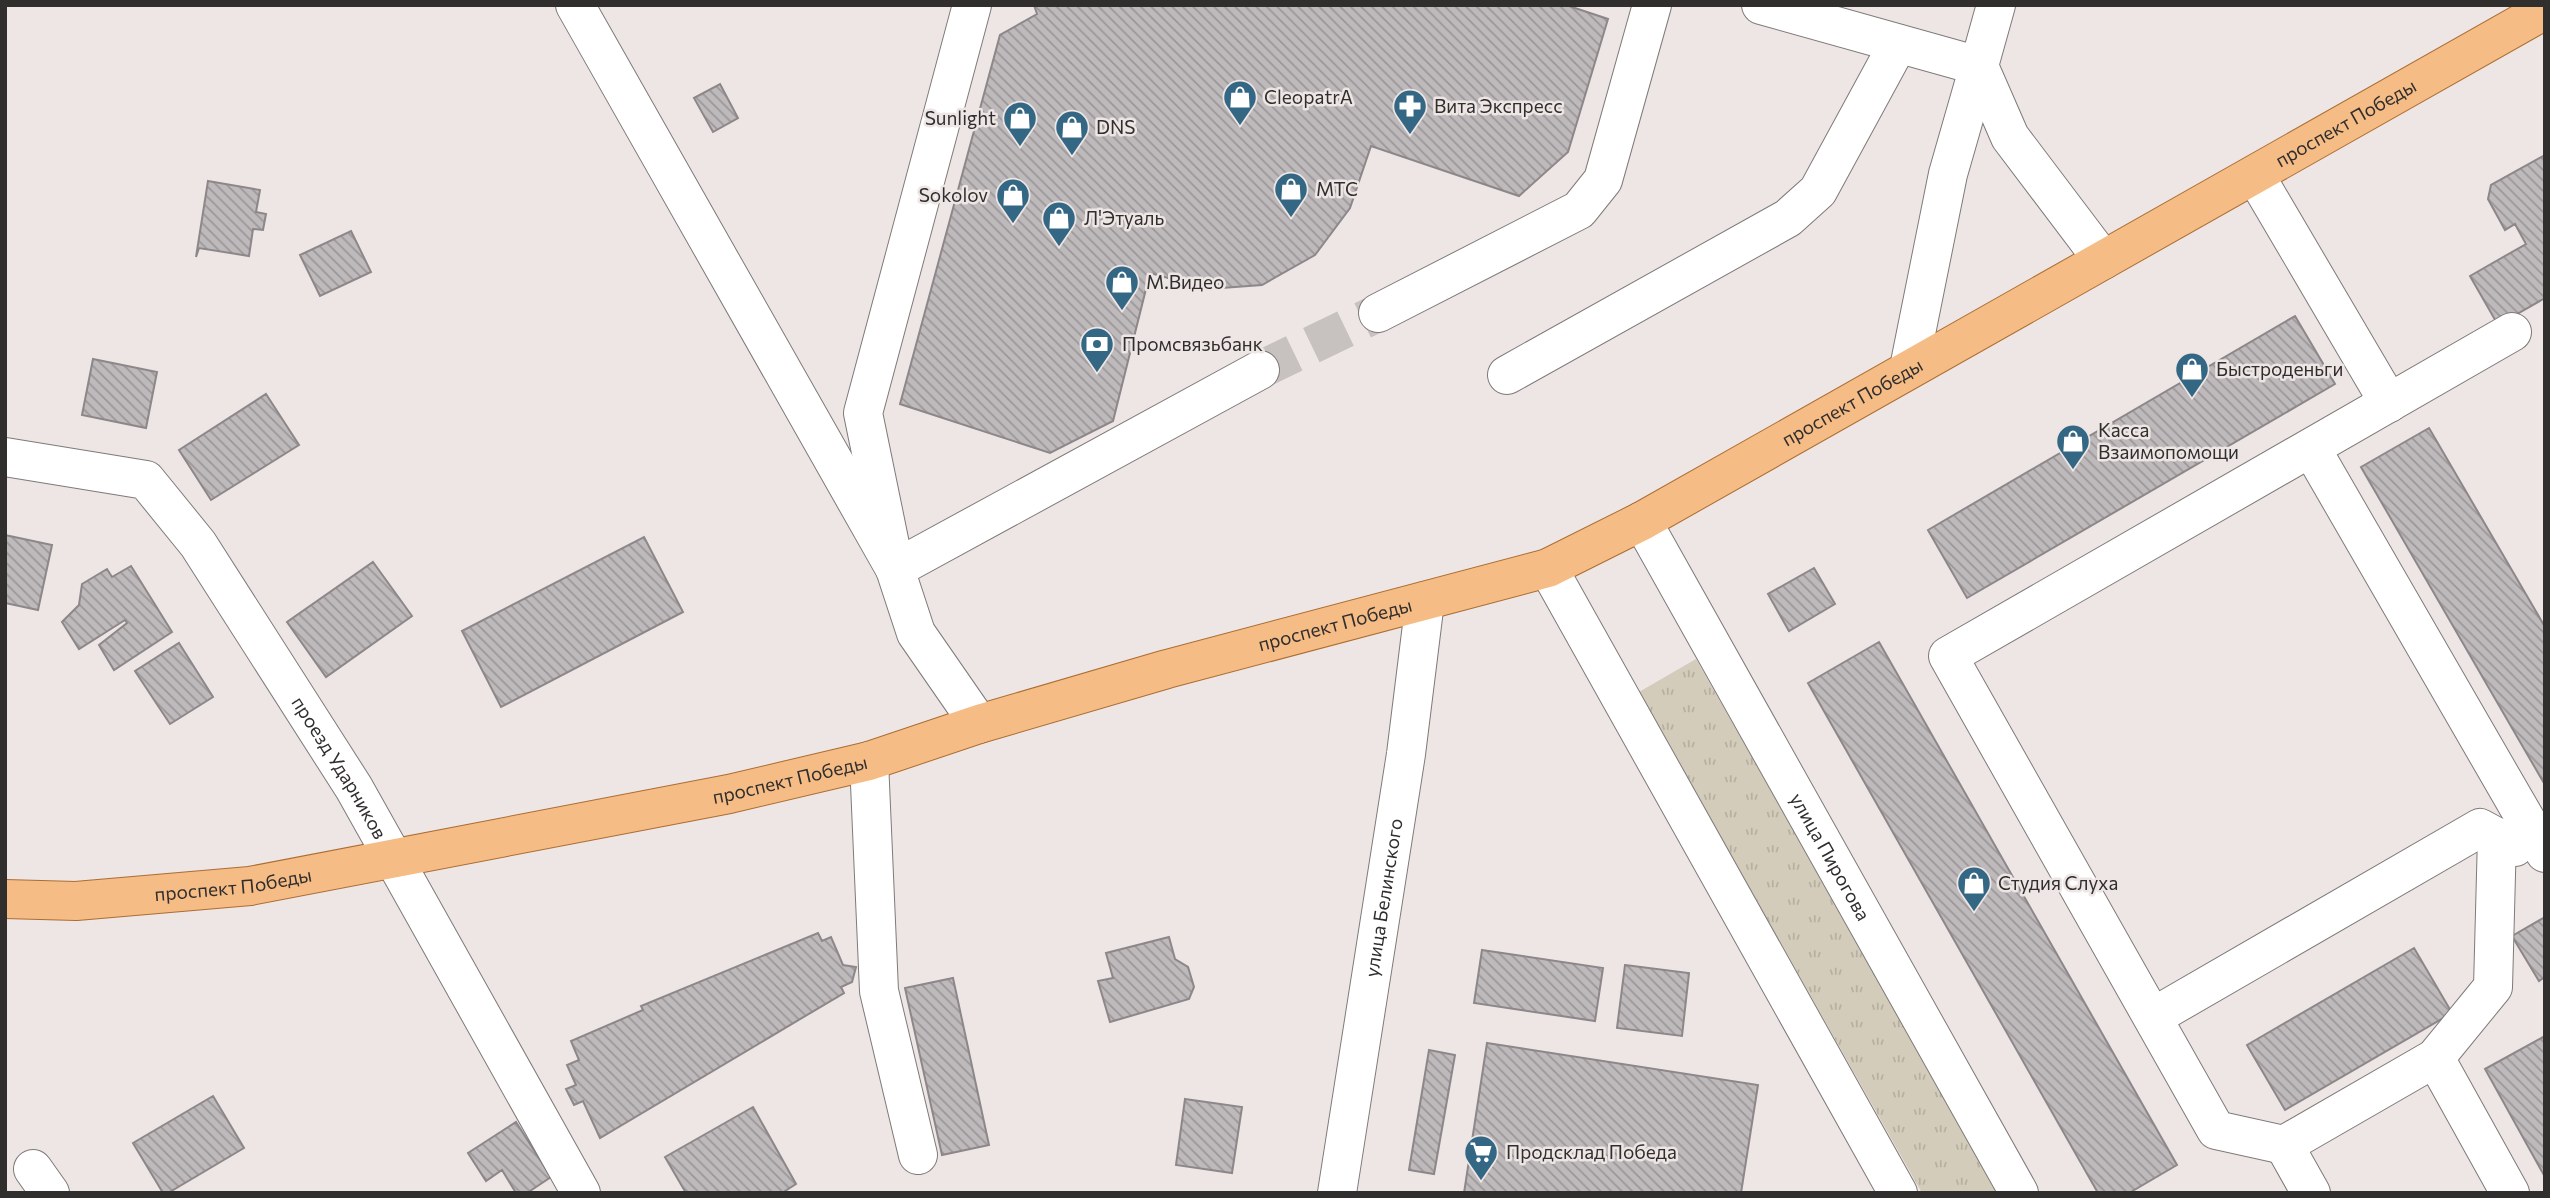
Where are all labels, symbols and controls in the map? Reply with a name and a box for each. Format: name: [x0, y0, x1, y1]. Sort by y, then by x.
street label: проспект Победы: [2271, 73, 2420, 171]
shop icon: CleopatrA: [1221, 78, 1259, 127]
place label: CleopatrA: [1264, 85, 1353, 108]
pharmacy icon: Вита Экспресс: [1391, 87, 1429, 136]
place label: Вита Экспресс: [1434, 94, 1563, 117]
shop icon: Sunlight: [1001, 99, 1039, 148]
place label: Sunlight: [925, 106, 996, 129]
shop icon: DNS: [1053, 108, 1091, 157]
place label: DNS: [1096, 115, 1135, 138]
shop icon: МТС: [1272, 170, 1310, 219]
shop icon: Sokolov: [994, 176, 1032, 225]
place label: МТС: [1316, 177, 1358, 200]
place label: Sokolov: [919, 183, 988, 206]
shop icon: Л'Этуаль: [1040, 199, 1078, 248]
place label: Л'Этуаль: [1084, 206, 1165, 229]
shop icon: М.Видео: [1103, 263, 1141, 312]
place label: М.Видео: [1146, 270, 1224, 293]
bank icon: Промсвязьбанк: [1078, 325, 1116, 374]
place label: Промсвязьбанк: [1122, 332, 1263, 355]
shop icon: Быстроденьги: [2173, 350, 2211, 399]
street label: проспект Победы: [1777, 353, 1927, 451]
place label: Быстроденьги: [2216, 357, 2343, 380]
place label: Касса Взаимопомощи: [2098, 418, 2239, 463]
shop icon: Касса Взаимопомощи: [2054, 422, 2092, 471]
street label: проспект Победы: [1255, 593, 1414, 655]
street label: проезд Ударников: [287, 692, 392, 843]
street label: проспект Победы: [710, 750, 869, 808]
street label: улица Пирогова: [1786, 789, 1876, 924]
street label: улица Белинского: [1359, 817, 1407, 979]
street label: проспект Победы: [153, 862, 313, 905]
shop icon: Студия Слуха: [1955, 864, 1993, 913]
place label: Студия Слуха: [1998, 871, 2118, 894]
supermarket icon: Продсклад Победа: [1462, 1133, 1500, 1182]
place label: Продсклад Победа: [1506, 1140, 1677, 1163]

